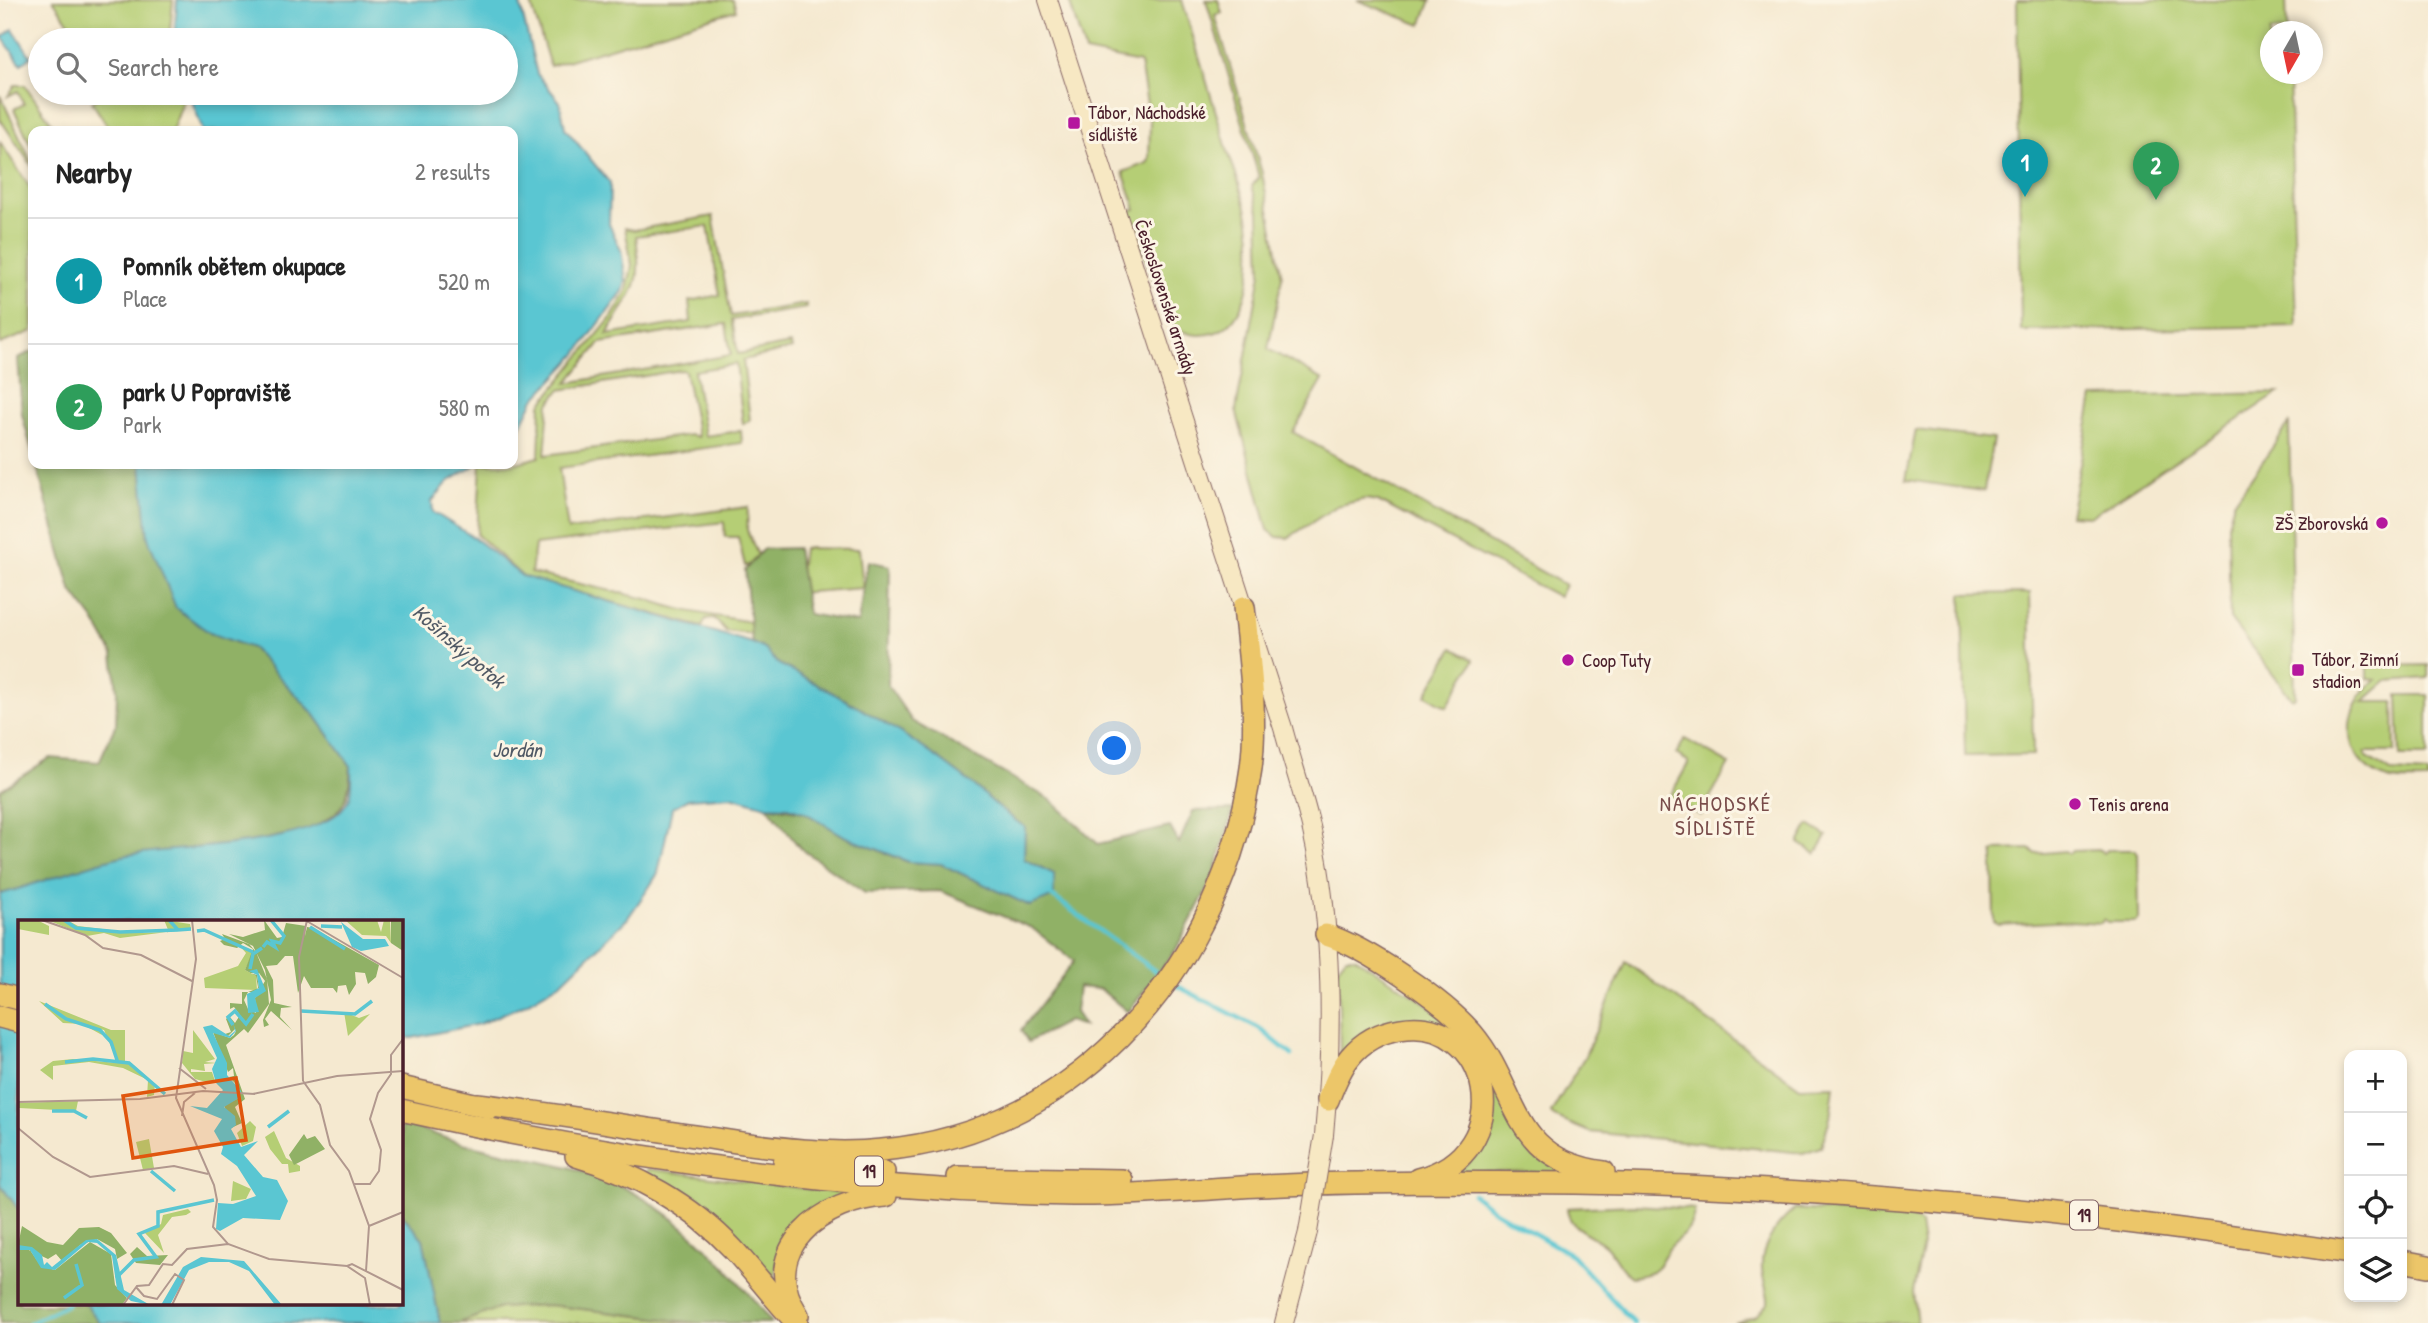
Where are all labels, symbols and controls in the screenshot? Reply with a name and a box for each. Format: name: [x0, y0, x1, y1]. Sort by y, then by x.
north arrow: [2260, 21, 2323, 84]
search box: [28, 28, 518, 105]
icon: search: [52, 48, 90, 86]
text: Search here: [108, 49, 219, 84]
place label: Tábor, Náchodské sídliště: [1088, 99, 1207, 147]
marker: Tábor, Náchodské sídliště: [1066, 115, 1082, 131]
pin: 1: [2002, 139, 2048, 197]
pin: 2: [2133, 142, 2179, 200]
text: Nearby: [56, 152, 132, 192]
text: 2 results: [415, 156, 490, 187]
street label: Československé armády: [1129, 216, 1203, 378]
text: Pomník obětem okupace: [123, 248, 346, 283]
text: 1: [75, 266, 83, 297]
text: 520 m: [438, 266, 490, 297]
text: Place: [123, 283, 167, 314]
text: park U Popraviště: [123, 374, 291, 409]
text: 2: [74, 392, 84, 423]
text: 580 m: [439, 392, 490, 423]
text: Park: [123, 409, 161, 440]
place label: ZŠ Zborovská: [2275, 510, 2369, 536]
marker: ZŠ Zborovská: [2374, 515, 2390, 531]
water label: Košínský potok: [406, 598, 513, 696]
place label: Tábor, Zimní stadion: [2312, 646, 2399, 694]
place label: Coop Tuty: [1582, 647, 1651, 673]
marker: Coop Tuty: [1560, 652, 1576, 668]
marker: Tábor, Zimní stadion: [2290, 662, 2306, 678]
your location: [1097, 731, 1131, 765]
water label: Jordán: [492, 735, 544, 764]
district label: NÁCHODSKÉ SÍDLIŠTĚ: [1660, 789, 1772, 842]
place label: Tenis arena: [2089, 791, 2169, 817]
marker: Tenis arena: [2067, 796, 2083, 812]
inset map: [18, 920, 402, 1306]
map controls: [2344, 1050, 2407, 1302]
button: +: [2344, 1050, 2407, 1113]
button: −: [2344, 1113, 2407, 1176]
road number: 19: [855, 1156, 883, 1186]
button: locate: [2344, 1176, 2407, 1239]
road number: 19: [2070, 1200, 2098, 1230]
button: layers: [2344, 1239, 2407, 1302]

